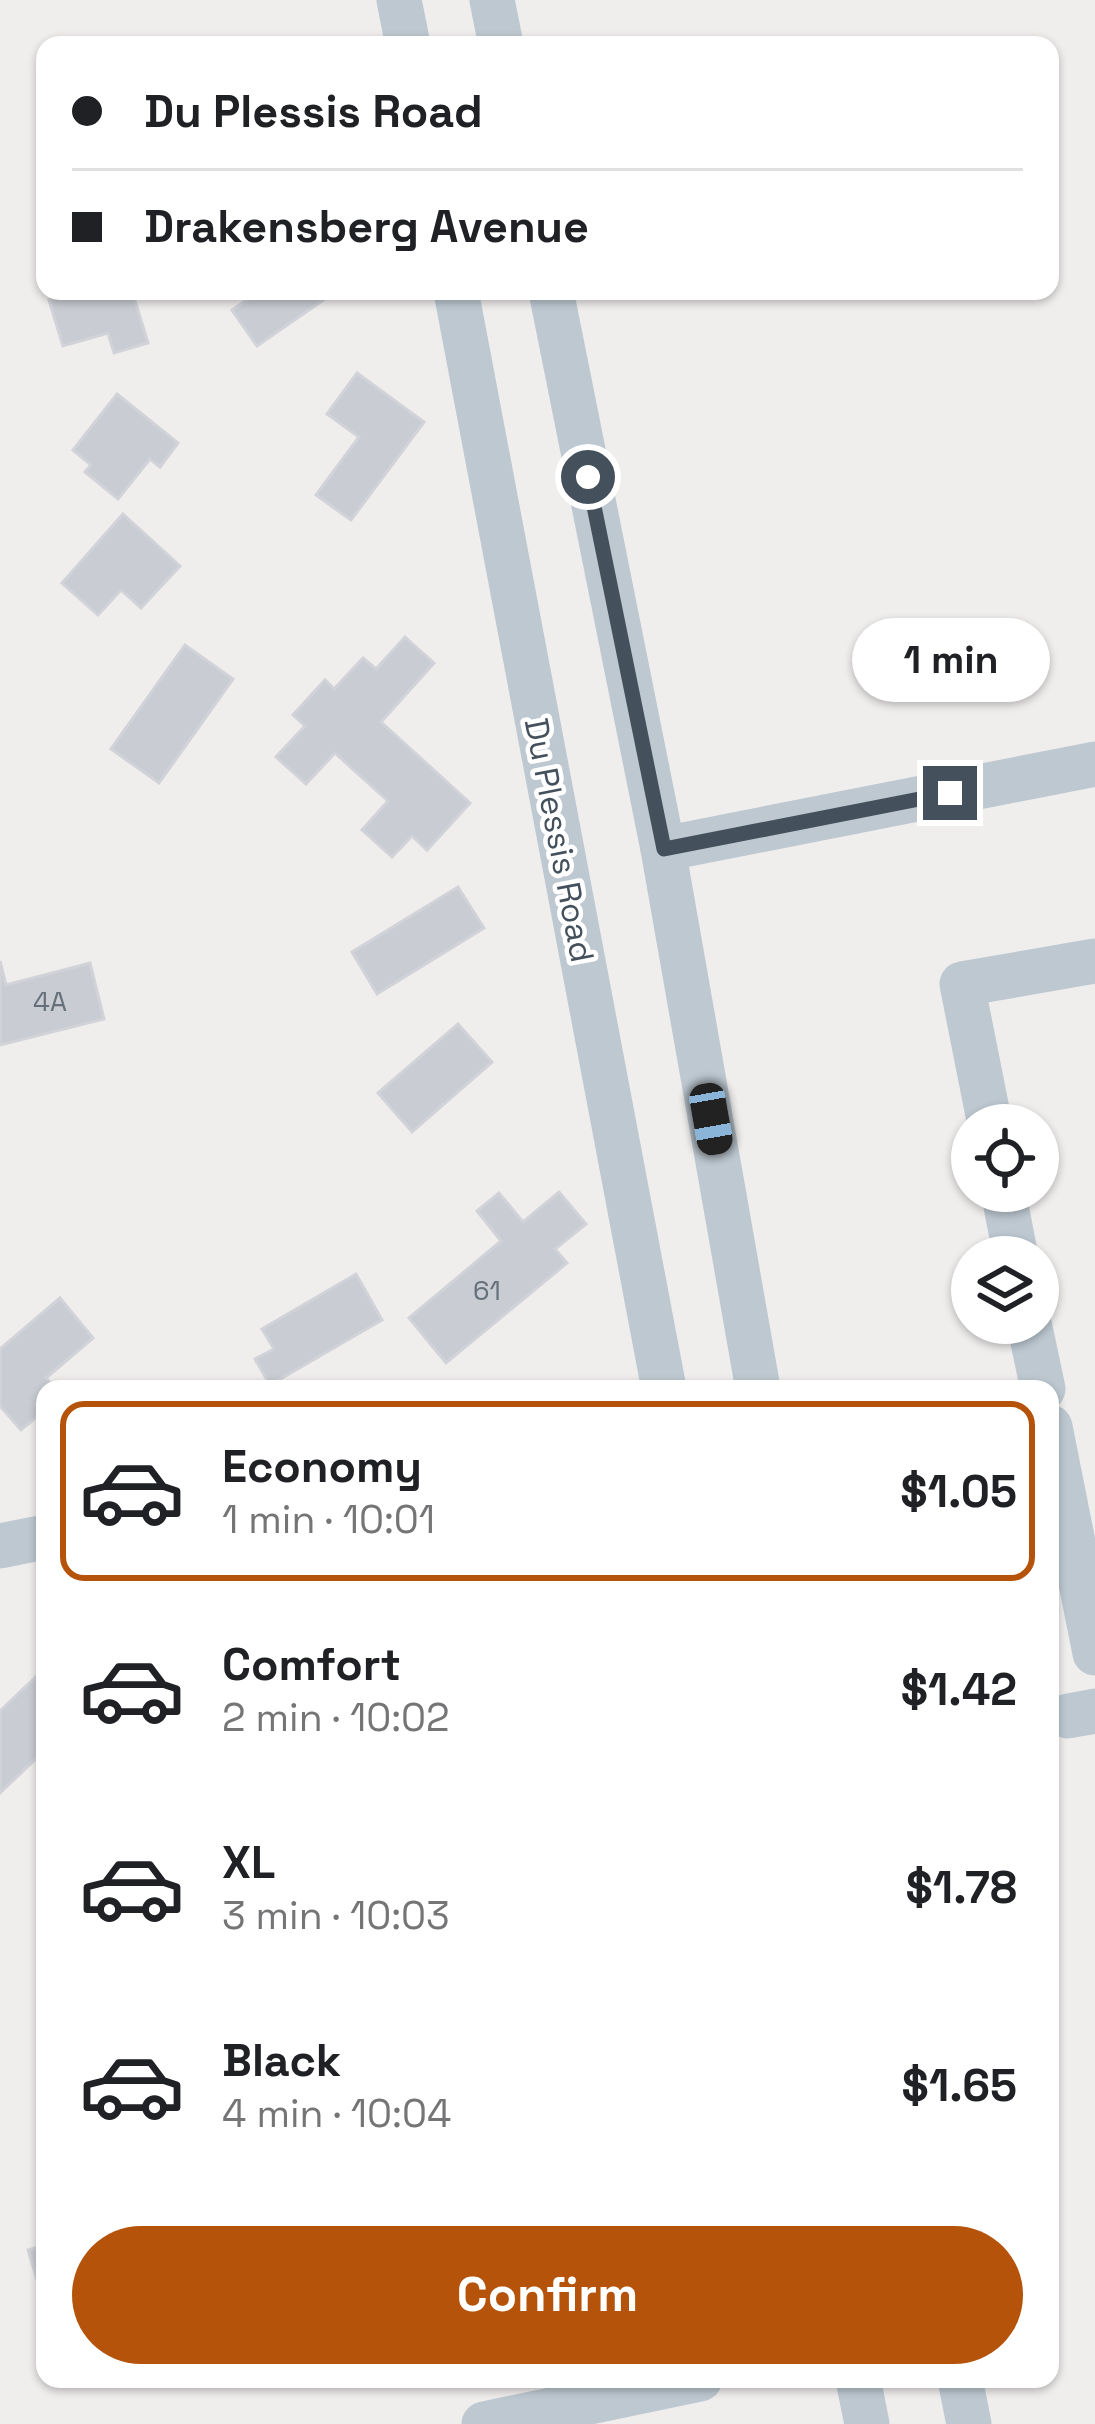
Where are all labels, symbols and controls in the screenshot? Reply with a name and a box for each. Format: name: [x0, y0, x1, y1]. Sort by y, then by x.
text: Du Plessis Road: [144, 83, 483, 140]
text: Drakensberg Avenue: [144, 198, 589, 255]
route start: [561, 450, 615, 504]
callout: 1 min: [851, 619, 1049, 703]
text: 1 min: [903, 635, 999, 684]
street label: Du Plessis Road: [515, 715, 603, 966]
route end: [923, 766, 977, 820]
house number: 4A: [33, 984, 67, 1019]
car: [687, 1080, 735, 1158]
map controls: [951, 1104, 1059, 1344]
button: locate: [951, 1104, 1059, 1212]
button: layers: [951, 1236, 1059, 1344]
house number: 61: [473, 1273, 501, 1308]
icon: car: [78, 1437, 186, 1545]
text: Economy: [222, 1438, 422, 1495]
text: $1.05: [900, 1463, 1017, 1520]
text: 1 min · 10:01: [222, 1495, 435, 1544]
icon: car: [78, 1635, 186, 1743]
text: Comfort: [222, 1636, 401, 1693]
text: $1.42: [901, 1661, 1017, 1718]
text: 2 min · 10:02: [222, 1693, 450, 1742]
icon: car: [78, 1833, 186, 1941]
text: XL: [222, 1834, 275, 1891]
text: $1.78: [906, 1859, 1017, 1916]
text: 3 min · 10:03: [222, 1891, 450, 1940]
icon: car: [78, 2031, 186, 2139]
text: Black: [222, 2032, 341, 2089]
text: $1.65: [902, 2057, 1017, 2114]
text: 4 min · 10:04: [222, 2089, 451, 2138]
button: Confirm: [72, 2226, 1023, 2364]

